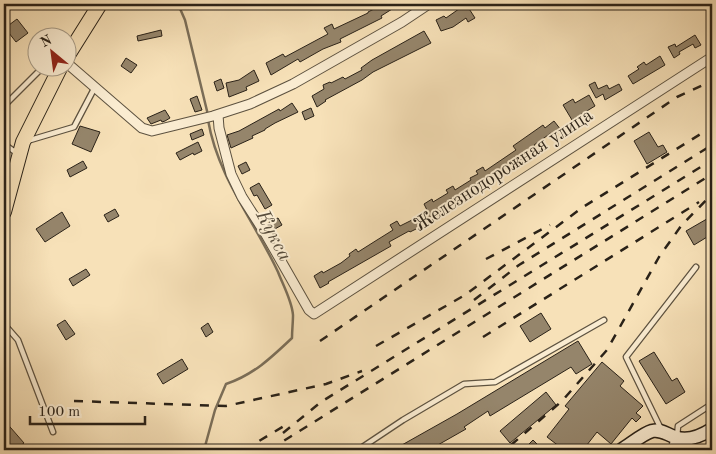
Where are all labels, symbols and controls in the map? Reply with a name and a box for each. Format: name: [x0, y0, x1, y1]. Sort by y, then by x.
north arrow: [28, 28, 78, 78]
text: N: [38, 33, 55, 50]
street label: Железнодорожная улица: [411, 106, 597, 236]
water label: Кукса: [251, 206, 295, 265]
scale bar: [30, 394, 145, 426]
text: 100 m: [38, 405, 80, 420]

